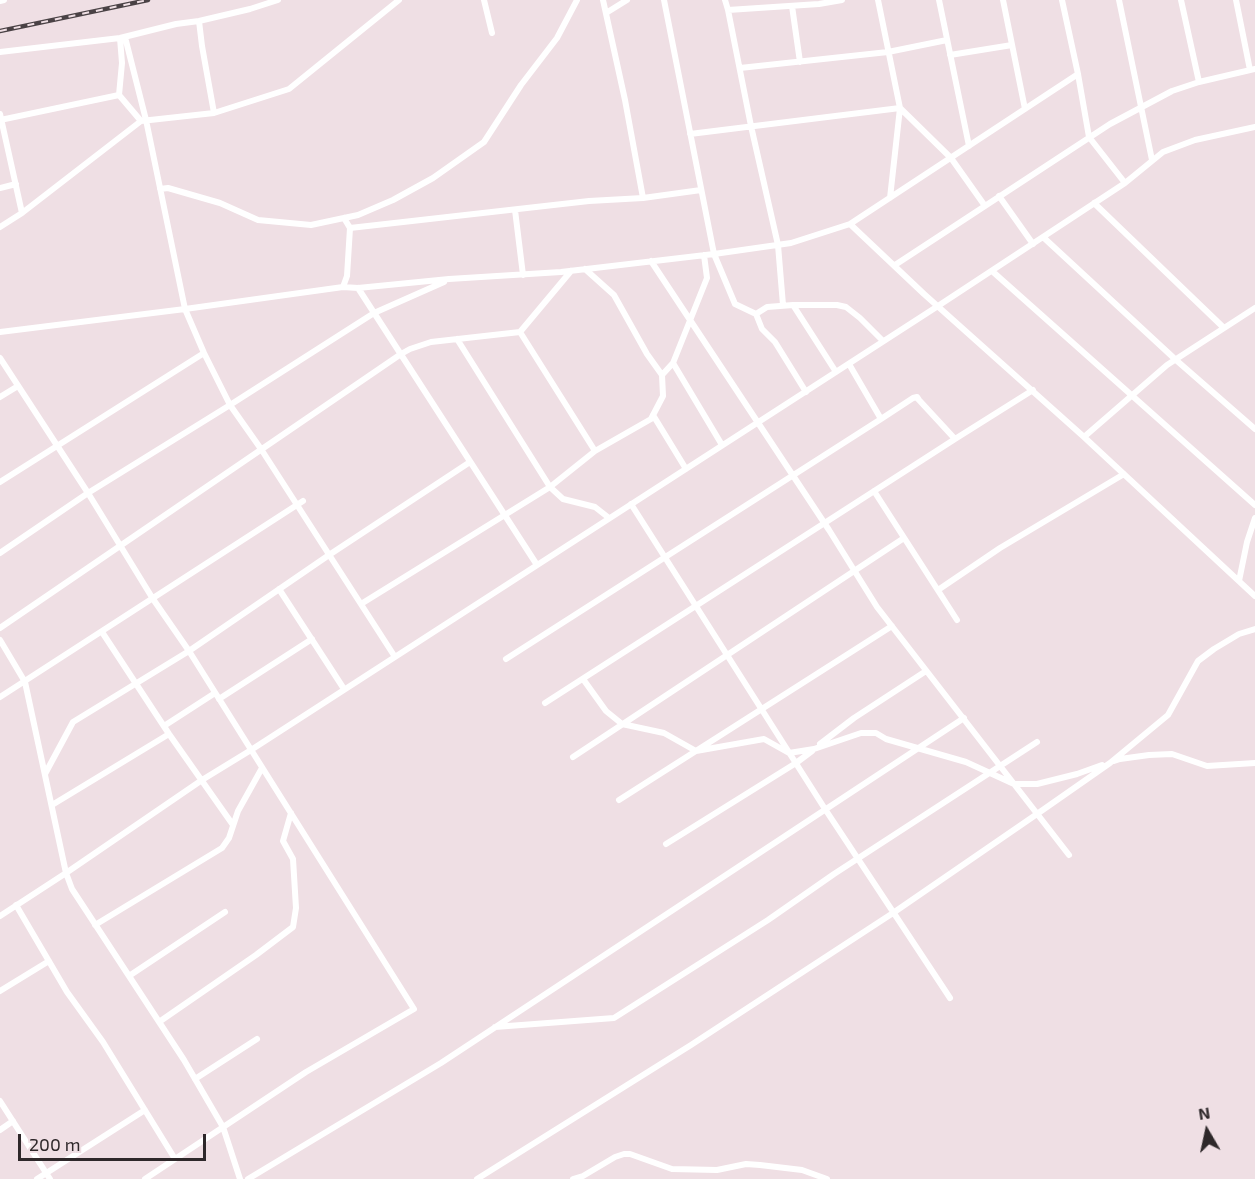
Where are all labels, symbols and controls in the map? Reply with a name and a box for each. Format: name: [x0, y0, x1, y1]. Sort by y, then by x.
north arrow: [1177, 1101, 1237, 1161]
text: N: [1197, 1102, 1211, 1123]
scale bar: [21, 1122, 208, 1160]
text: 200 m: [29, 1133, 81, 1155]

